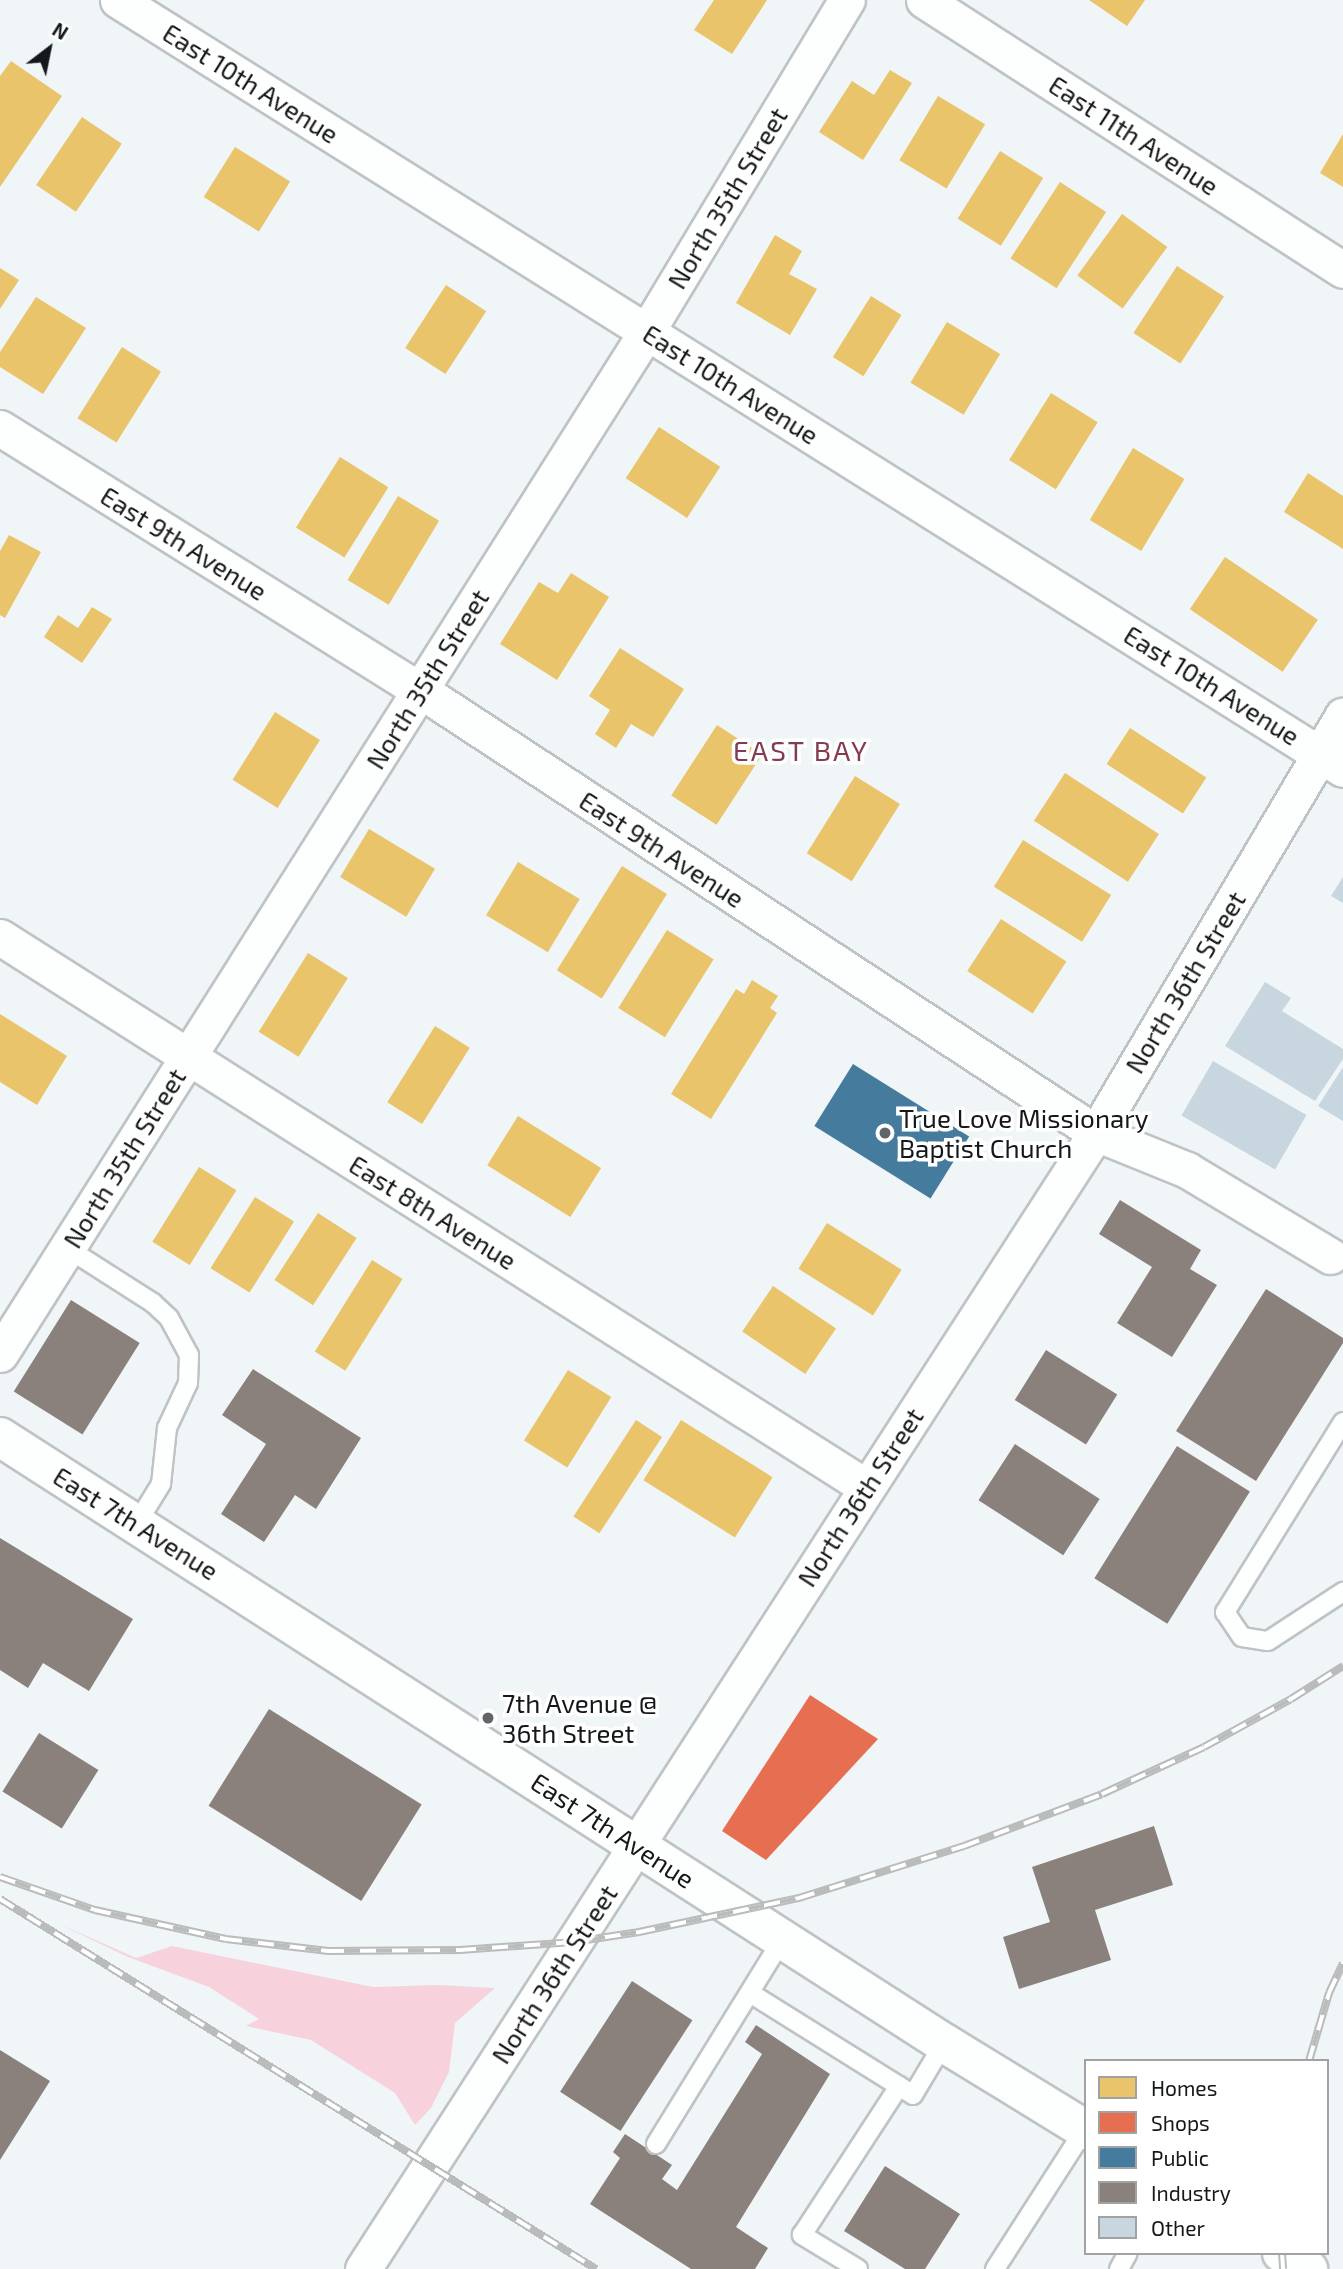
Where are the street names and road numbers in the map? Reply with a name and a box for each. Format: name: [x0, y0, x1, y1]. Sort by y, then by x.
street label: East 10th Avenue: [157, 16, 345, 150]
street label: East 11th Avenue: [1043, 68, 1225, 202]
street label: North 35th Street: [661, 102, 793, 294]
street label: East 10th Avenue: [637, 317, 825, 451]
street label: East 9th Avenue: [95, 479, 273, 607]
street label: North 35th Street: [359, 583, 495, 775]
street label: East 10th Avenue: [1118, 618, 1306, 752]
street label: East 9th Avenue: [574, 784, 750, 914]
street label: North 36th Street: [1118, 885, 1252, 1079]
street label: North 35th Street: [56, 1062, 192, 1254]
street label: East 8th Avenue: [344, 1148, 522, 1276]
street label: North 36th Street: [791, 1402, 929, 1592]
street label: East 7th Avenue: [48, 1460, 224, 1586]
street label: East 7th Avenue: [525, 1765, 701, 1895]
street label: North 36th Street: [485, 1879, 623, 2069]

